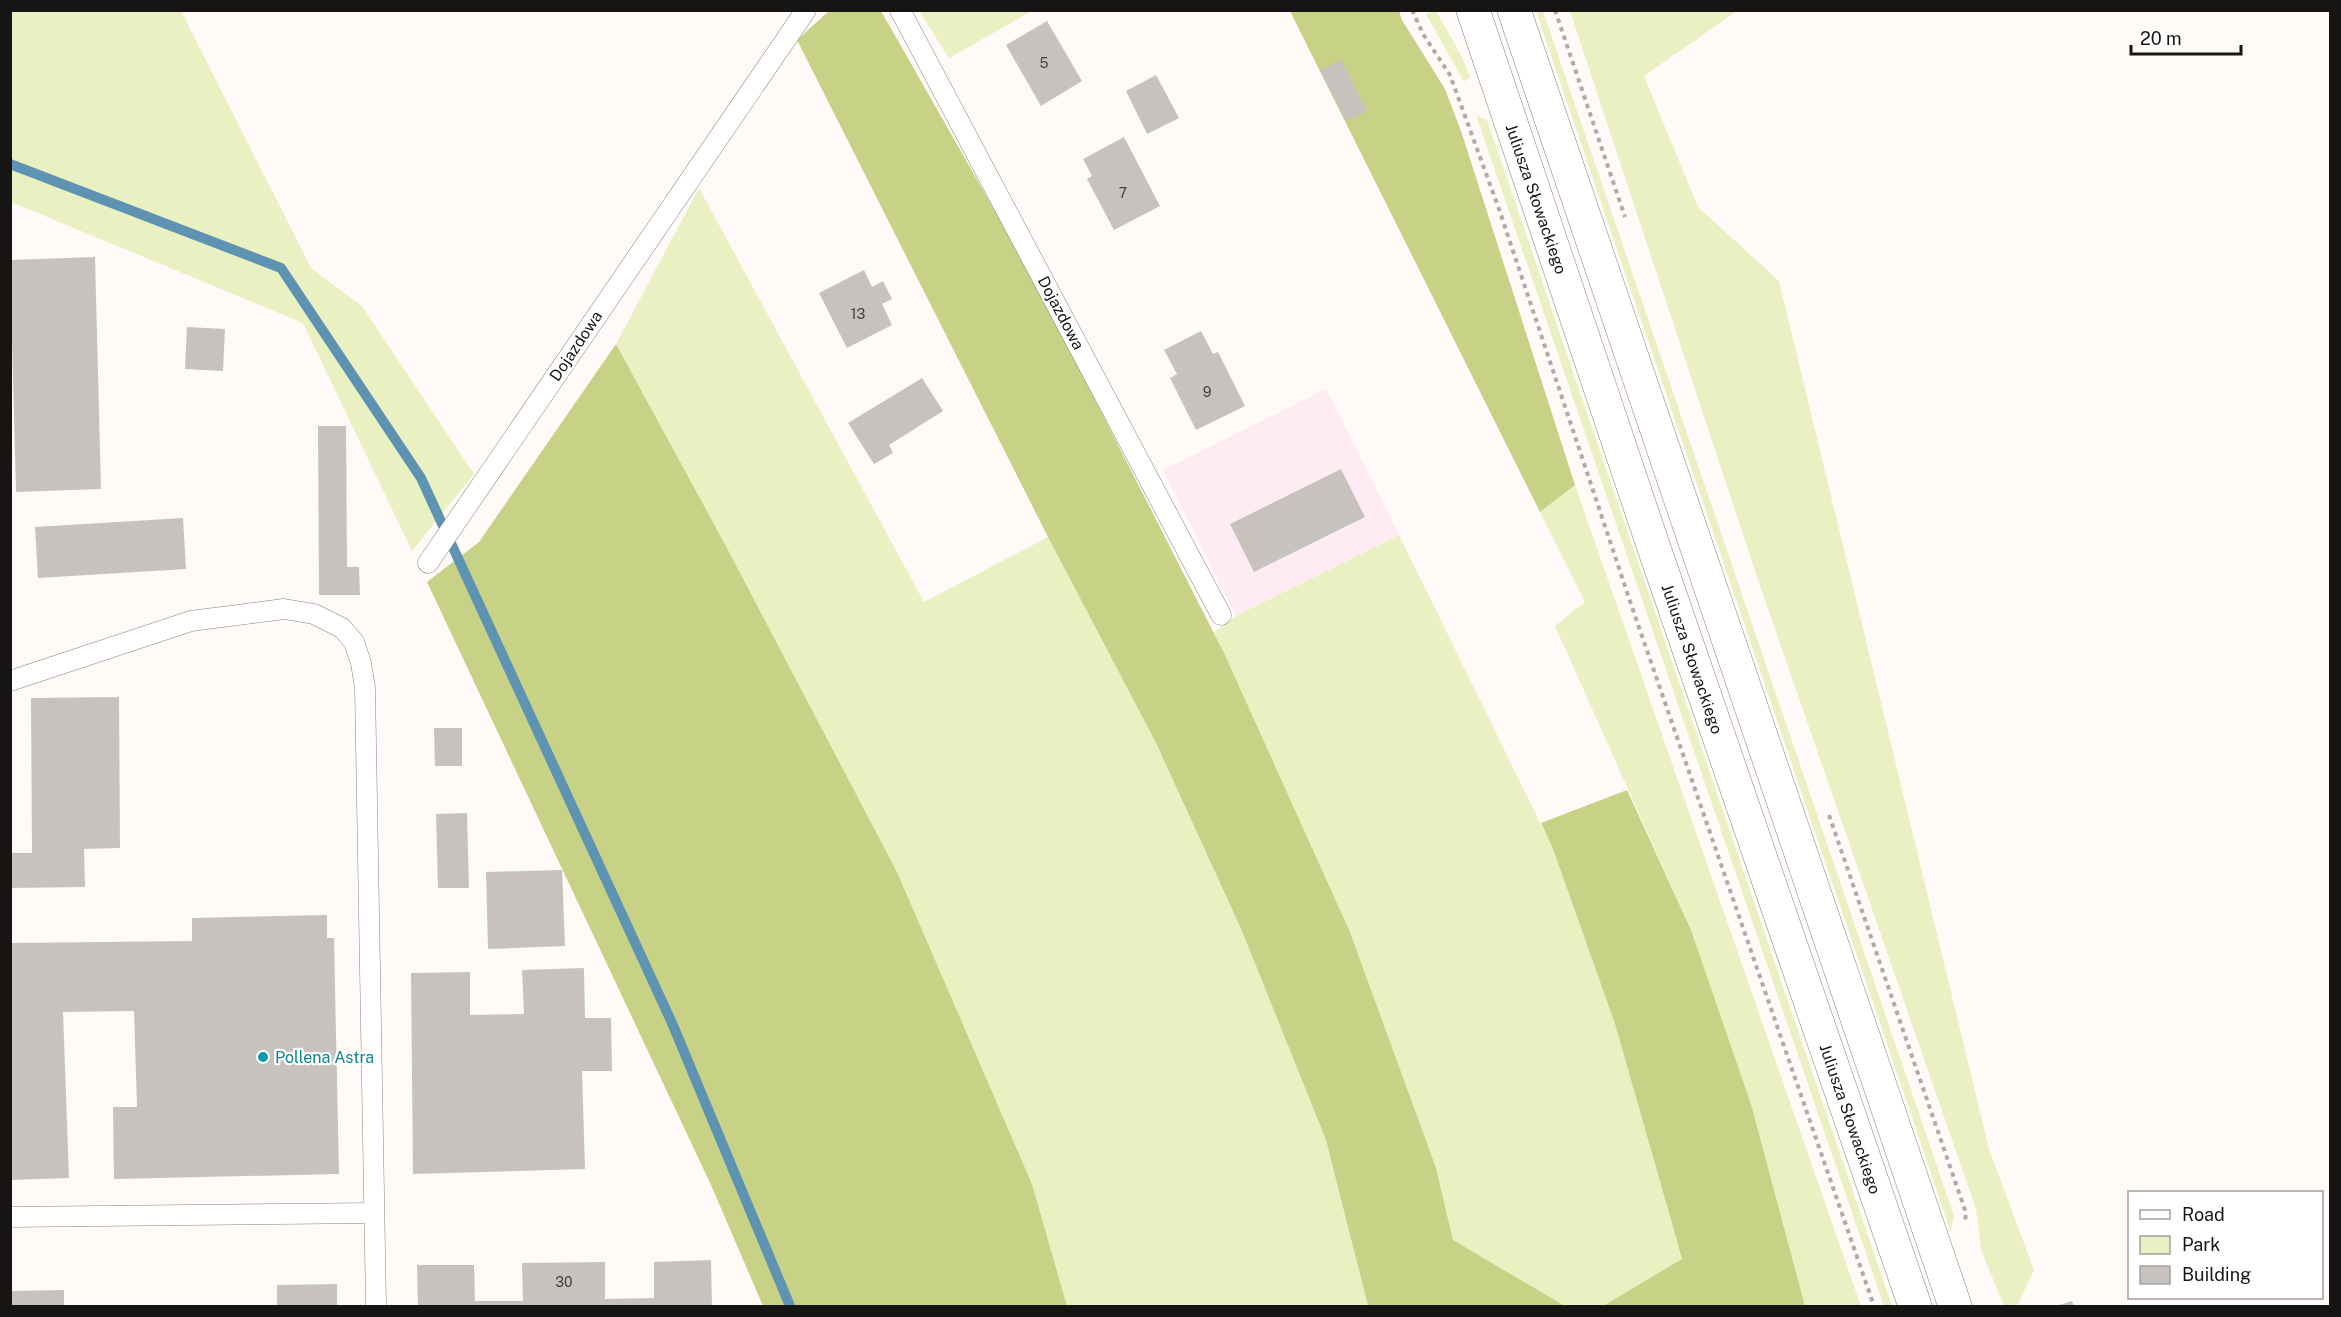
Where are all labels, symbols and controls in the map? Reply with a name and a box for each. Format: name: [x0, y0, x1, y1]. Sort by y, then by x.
scale bar: [2131, 18, 2240, 56]
text: 20 m: [2140, 28, 2182, 49]
house number: 5: [1040, 55, 1049, 71]
street label: Juliusza Słowackiego: [1501, 121, 1571, 277]
house number: 7: [1119, 185, 1127, 201]
street label: Dojazdowa: [1034, 273, 1088, 353]
house number: 13: [851, 306, 865, 322]
street label: Dojazdowa: [546, 307, 606, 385]
house number: 9: [1203, 384, 1212, 400]
street label: Juliusza Słowackiego: [1657, 581, 1727, 737]
street label: Juliusza Słowackiego: [1815, 1041, 1885, 1197]
place label: Pollena Astra: [275, 1048, 374, 1067]
marker: Pollena Astra: [256, 1050, 270, 1064]
legend: [2128, 1191, 2323, 1299]
text: Road: [2182, 1204, 2225, 1225]
text: Park: [2182, 1234, 2220, 1255]
text: Building: [2182, 1264, 2251, 1285]
house number: 30: [555, 1274, 573, 1290]

